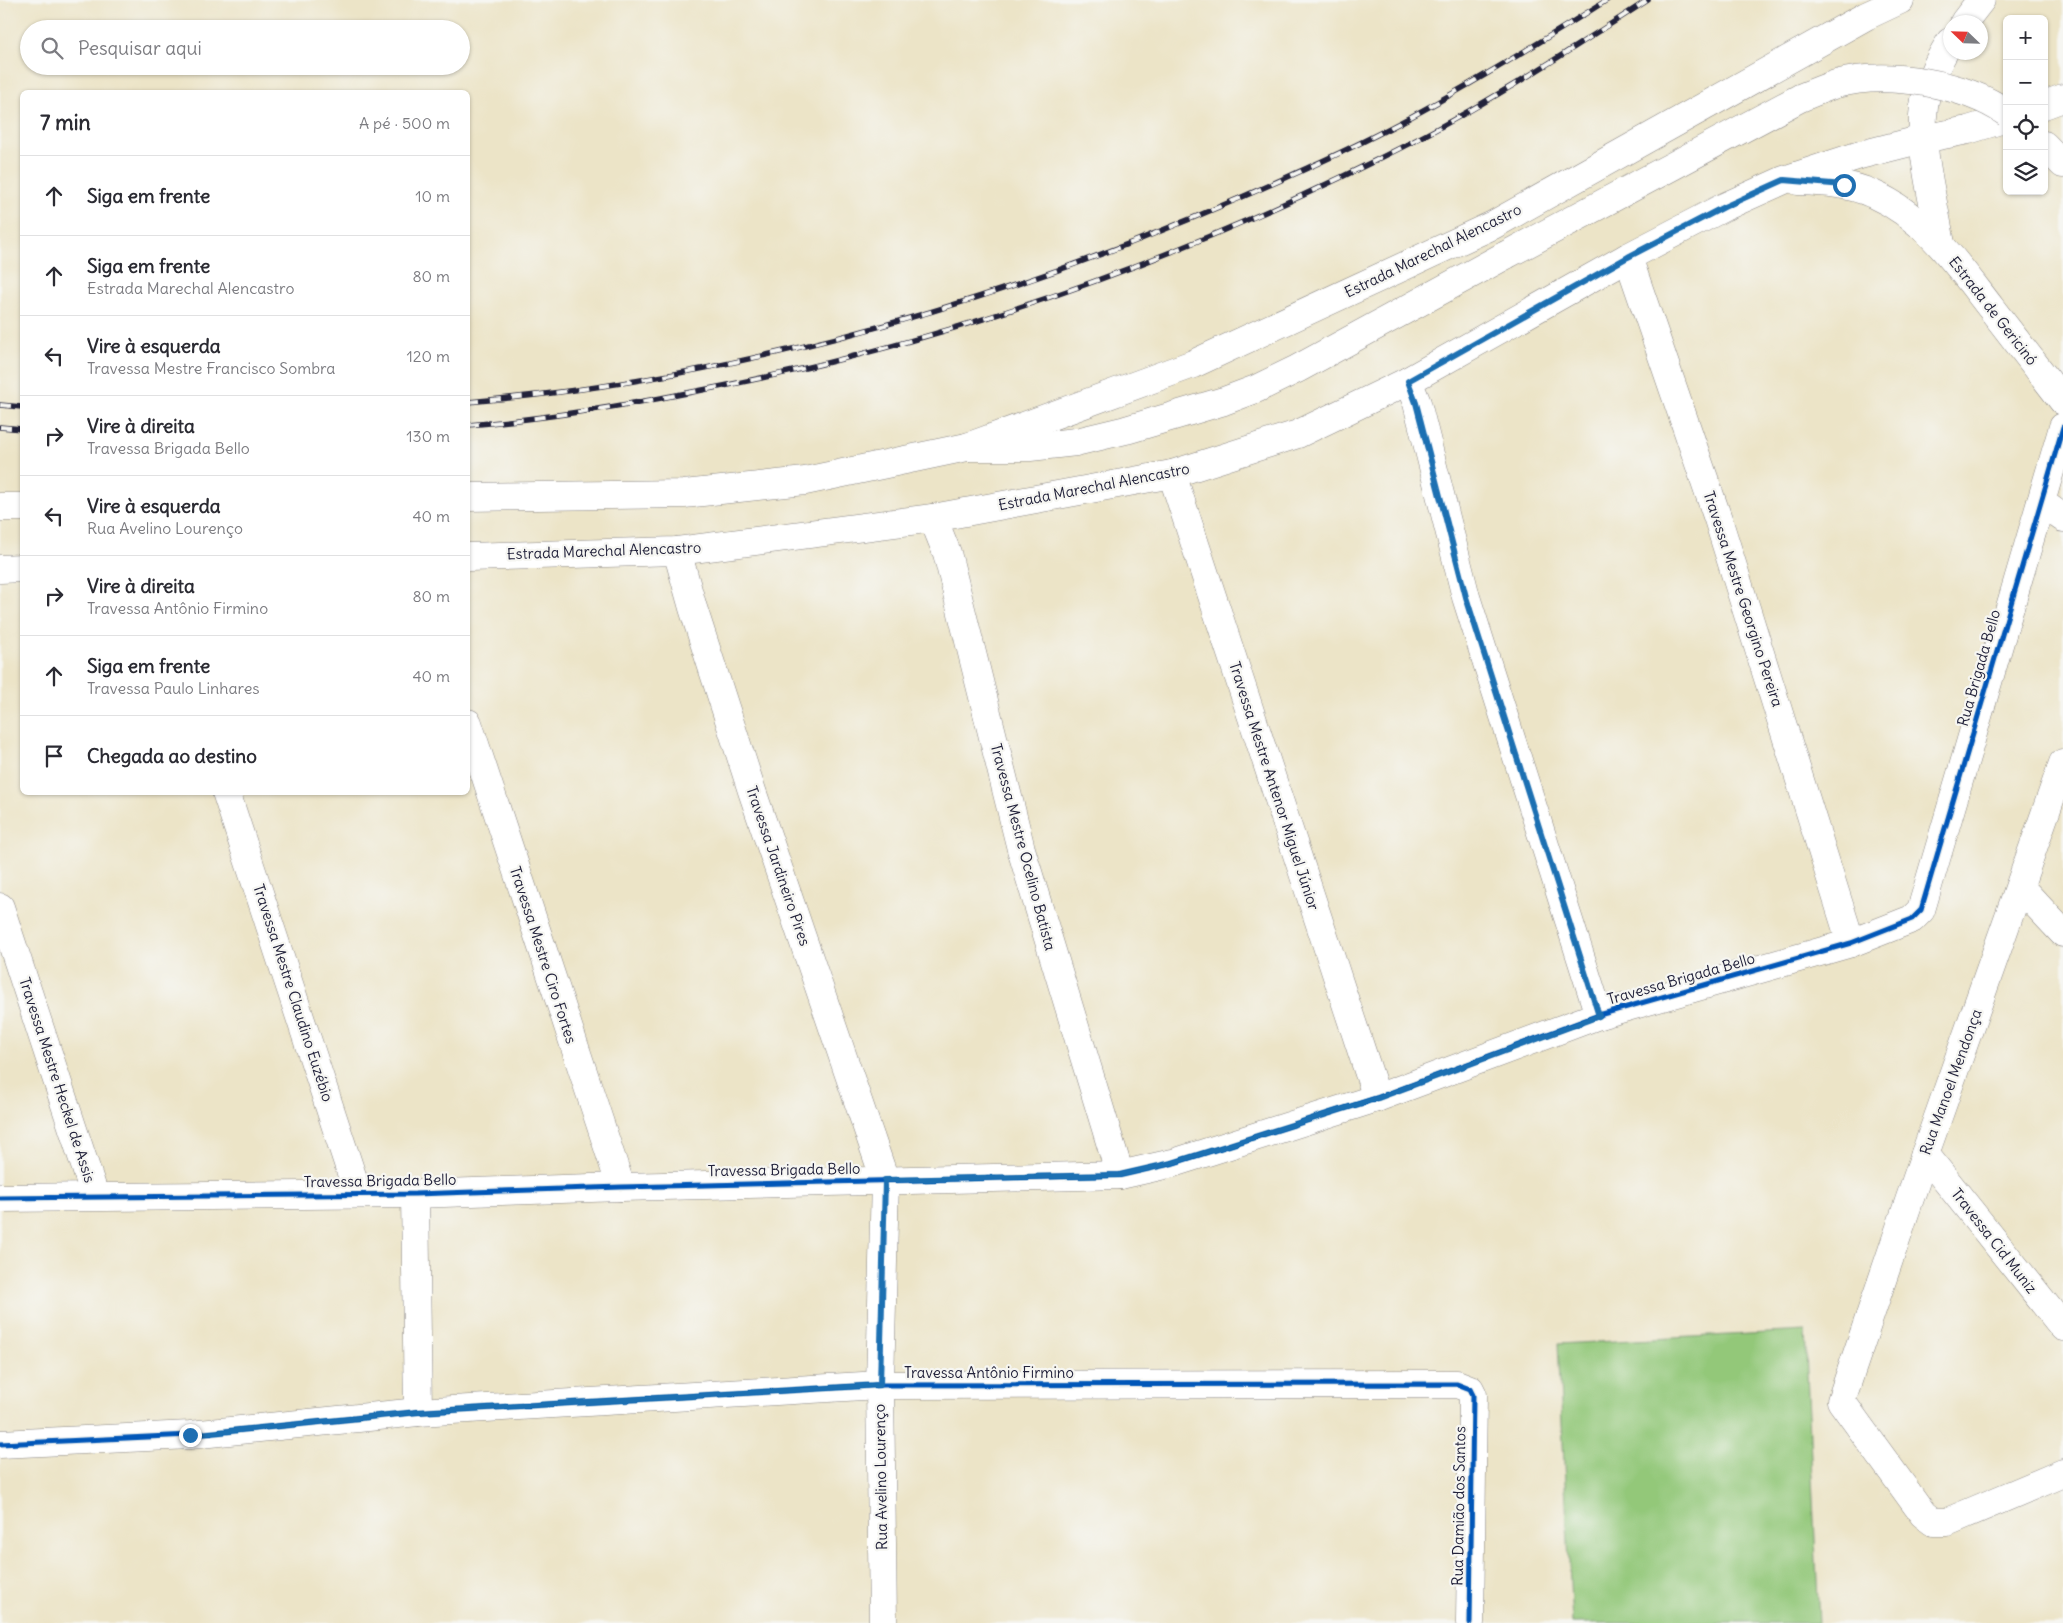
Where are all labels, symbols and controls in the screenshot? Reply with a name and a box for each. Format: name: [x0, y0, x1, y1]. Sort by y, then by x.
north arrow: [1943, 15, 1988, 60]
map controls: [2003, 15, 2048, 195]
button: +: [2003, 15, 2048, 60]
search box: [20, 20, 470, 75]
icon: search: [38, 34, 66, 62]
text: Pesquisar aqui: [78, 36, 202, 60]
button: −: [2003, 60, 2048, 105]
button: locate: [2003, 105, 2048, 150]
text: 7 min: [40, 109, 91, 136]
text: A pé · 500 m: [359, 113, 450, 133]
button: layers: [2003, 150, 2048, 195]
route start: [1833, 174, 1856, 197]
icon: ahead: [40, 182, 68, 210]
text: Siga em frente: [87, 184, 210, 208]
text: 10 m: [415, 186, 450, 206]
street label: Estrada Marechal Alencastro: [1341, 199, 1524, 302]
street label: Estrada de Gericinó: [1945, 252, 2042, 369]
text: Siga em frente: [87, 254, 210, 278]
icon: ahead: [40, 262, 68, 290]
text: 80 m: [412, 266, 450, 286]
text: Estrada Marechal Alencastro: [87, 278, 294, 298]
text: Vire à esquerda: [87, 334, 221, 358]
icon: left: [40, 342, 68, 370]
text: 120 m: [407, 346, 450, 366]
text: Travessa Mestre Francisco Sombra: [87, 358, 335, 378]
text: Vire à direita: [87, 414, 195, 438]
icon: right: [40, 422, 68, 450]
text: 130 m: [406, 426, 450, 446]
text: Travessa Brigada Bello: [87, 438, 250, 458]
street label: Estrada Marechal Alencastro: [997, 459, 1191, 514]
street label: Travessa Mestre Georgino Pereira: [1700, 489, 1788, 710]
text: Vire à esquerda: [87, 494, 221, 518]
icon: left: [40, 502, 68, 530]
text: 40 m: [412, 506, 450, 526]
text: Rua Avelino Lourenço: [87, 518, 243, 538]
street label: Estrada Marechal Alencastro: [506, 538, 701, 563]
text: Vire à direita: [87, 574, 195, 598]
icon: right: [40, 582, 68, 610]
text: 80 m: [412, 586, 450, 606]
text: Travessa Antônio Firmino: [87, 598, 268, 618]
street label: Rua Brigada Bello: [1953, 607, 2004, 728]
text: Siga em frente: [87, 654, 210, 678]
street label: Travessa Mestre Antenor Miguel Júnior: [1225, 659, 1324, 913]
icon: ahead: [40, 662, 68, 690]
text: 40 m: [412, 666, 450, 686]
text: Travessa Paulo Linhares: [87, 678, 260, 698]
street label: Travessa Mestre Ocelino Batista: [987, 741, 1060, 953]
icon: arrive: [40, 742, 68, 770]
text: Chegada ao destino: [87, 744, 257, 768]
street label: Travessa Jardineiro Pires: [742, 783, 815, 948]
street label: Travessa Mestre Ciro Fortes: [506, 864, 581, 1046]
street label: Travessa Mestre Claudino Euzébio: [249, 882, 338, 1104]
street label: Travessa Brigada Bello: [1605, 948, 1757, 1009]
street label: Travessa Mestre Heckel de Assis: [15, 975, 100, 1185]
street label: Rua Manoel Mendonça: [1915, 1006, 1986, 1157]
street label: Travessa Brigada Bello: [707, 1159, 860, 1180]
street label: Travessa Brigada Bello: [303, 1170, 456, 1191]
street label: Travessa Cid Muniz: [1947, 1184, 2041, 1297]
street label: Travessa Antônio Firmino: [904, 1363, 1074, 1382]
street label: Rua Avelino Lourenço: [870, 1404, 891, 1550]
route end: [179, 1424, 202, 1447]
street label: Rua Damião dos Santos: [1448, 1426, 1469, 1586]

